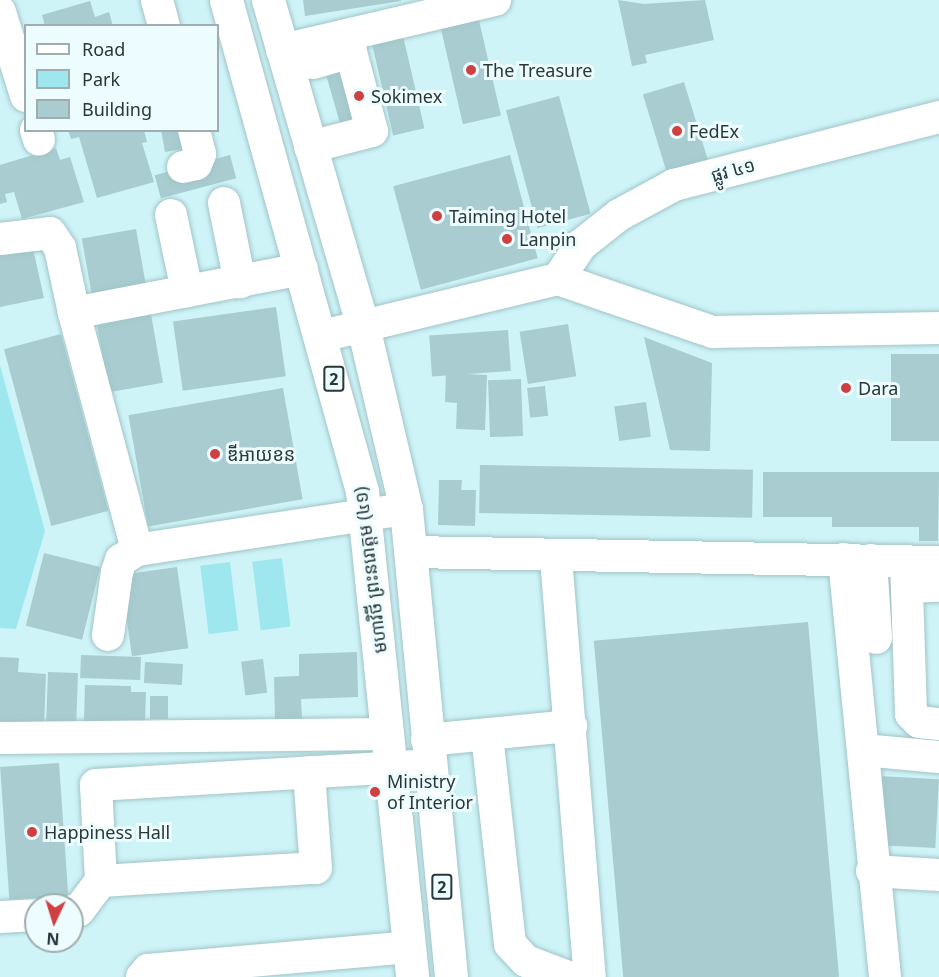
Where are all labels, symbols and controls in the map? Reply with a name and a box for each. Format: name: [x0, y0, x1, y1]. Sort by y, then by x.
legend: [24, 24, 219, 132]
text: Road: [82, 37, 125, 61]
place label: The Treasure: [483, 59, 592, 81]
marker: The Treasure: [464, 63, 478, 77]
text: Park: [82, 67, 120, 91]
place label: Sokimex: [371, 85, 442, 107]
marker: Sokimex: [352, 89, 366, 103]
text: Building: [82, 97, 152, 121]
place label: FedEx: [689, 120, 739, 142]
marker: FedEx: [670, 124, 684, 138]
street label: ផ្លូវ ៤១: [709, 154, 757, 186]
place label: Taiming Hotel: [449, 205, 566, 227]
marker: Taiming Hotel: [430, 209, 444, 223]
place label: Lanpin: [519, 228, 576, 250]
marker: Lanpin: [500, 232, 514, 246]
road number: 2: [322, 366, 346, 392]
place label: Dara: [858, 377, 898, 399]
marker: Dara: [839, 381, 853, 395]
place label: ឌីអាយខន: [227, 443, 295, 465]
marker: ឌីអាយខន: [208, 447, 222, 461]
street label: មហាវិថី ព្រះនរោត្តម (៤១): [349, 485, 391, 655]
place label: Ministry of Interior: [387, 771, 473, 814]
marker: Ministry of Interior: [368, 785, 382, 799]
place label: Happiness Hall: [44, 821, 170, 843]
marker: Happiness Hall: [25, 825, 39, 839]
road number: 2: [430, 874, 454, 900]
north arrow: [24, 893, 84, 953]
text: N: [46, 928, 60, 950]

